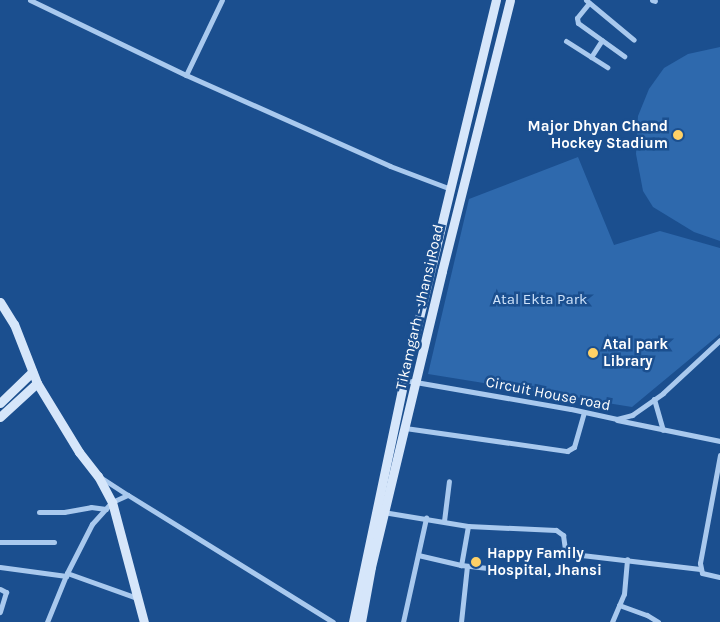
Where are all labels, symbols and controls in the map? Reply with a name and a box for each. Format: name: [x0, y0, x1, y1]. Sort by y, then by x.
place label: Major Dhyan Chand Hockey Stadium: [528, 117, 668, 152]
marker: Major Dhyan Chand Hockey Stadium: [672, 129, 684, 141]
street label: Tikamgarh - Jhansi Road: [392, 223, 448, 391]
park label: Atal Ekta Park: [492, 291, 588, 309]
place label: Atal park Library: [603, 335, 668, 370]
marker: Atal park Library: [587, 347, 599, 359]
street label: Circuit House road: [484, 373, 612, 415]
place label: Happy Family Hospital, Jhansi: [487, 544, 602, 579]
marker: Happy Family Hospital, Jhansi: [469, 555, 483, 569]

